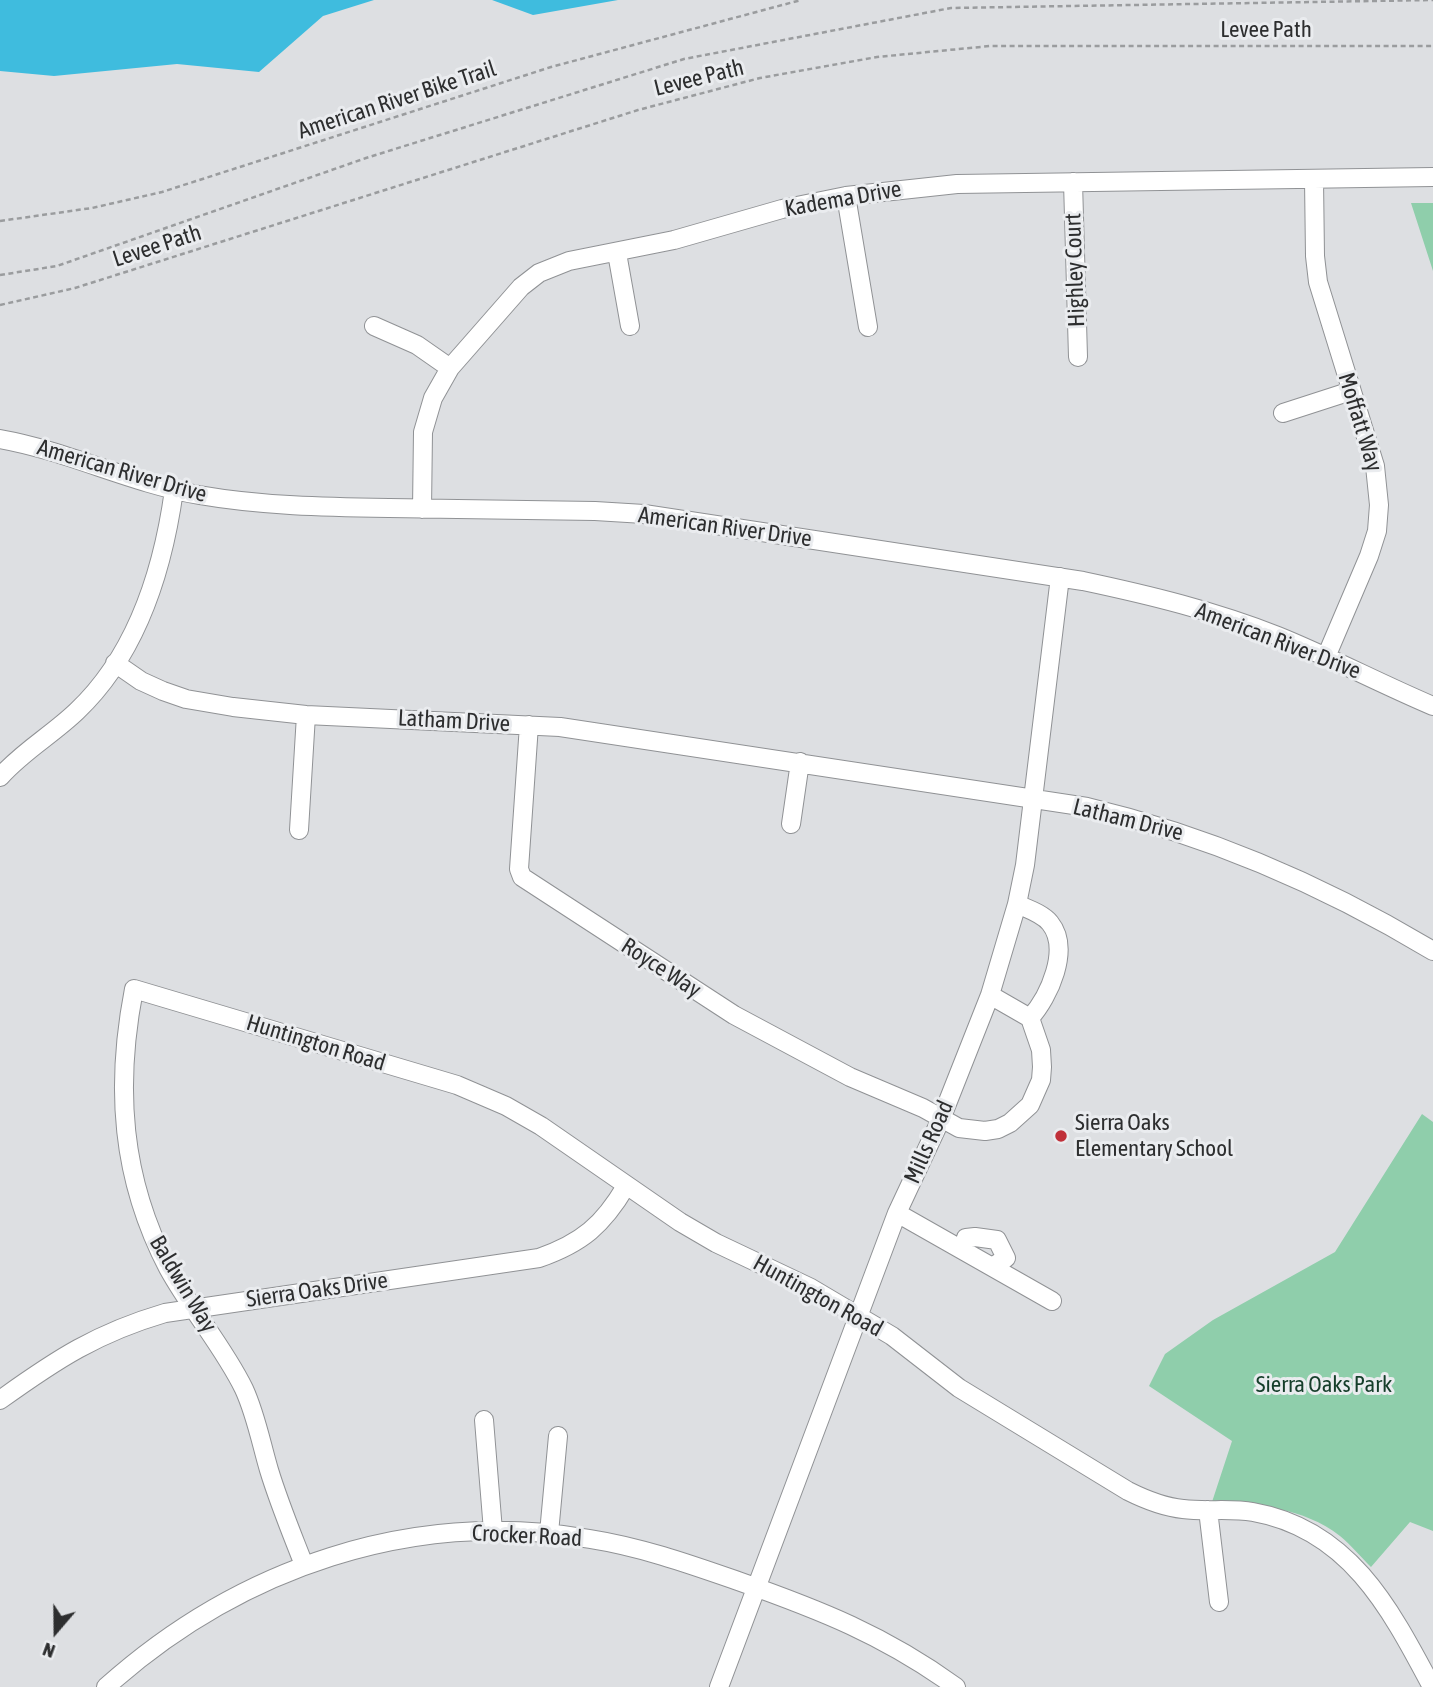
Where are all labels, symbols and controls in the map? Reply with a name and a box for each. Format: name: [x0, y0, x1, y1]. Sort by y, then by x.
street label: Levee Path: [1220, 16, 1312, 44]
street label: Levee Path: [651, 54, 747, 102]
street label: American River Bike Trail: [294, 55, 500, 145]
street label: Kadema Drive: [783, 175, 903, 223]
street label: Highley Court: [1059, 213, 1091, 327]
street label: Levee Path: [109, 219, 205, 273]
street label: Moffatt Way: [1332, 369, 1388, 475]
street label: American River Drive: [34, 434, 210, 508]
street label: American River Drive: [636, 501, 814, 553]
street label: American River Drive: [1191, 597, 1365, 685]
street label: Latham Drive: [397, 704, 511, 738]
street label: Latham Drive: [1070, 793, 1186, 847]
street label: Royce Way: [616, 932, 706, 1004]
street label: Huntington Road: [243, 1009, 389, 1077]
street label: Mills Road: [898, 1096, 960, 1188]
place label: Sierra Oaks Elementary School: [1075, 1109, 1233, 1163]
marker: Sierra Oaks Elementary School: [1053, 1128, 1069, 1144]
street label: Baldwin Way: [143, 1231, 223, 1337]
street label: Huntington Road: [748, 1249, 888, 1343]
street label: Sierra Oaks Drive: [245, 1266, 389, 1314]
park label: Sierra Oaks Park: [1256, 1371, 1392, 1399]
street label: Crocker Road: [471, 1519, 583, 1553]
north arrow: [21, 1596, 91, 1666]
text: N: [40, 1638, 58, 1663]

